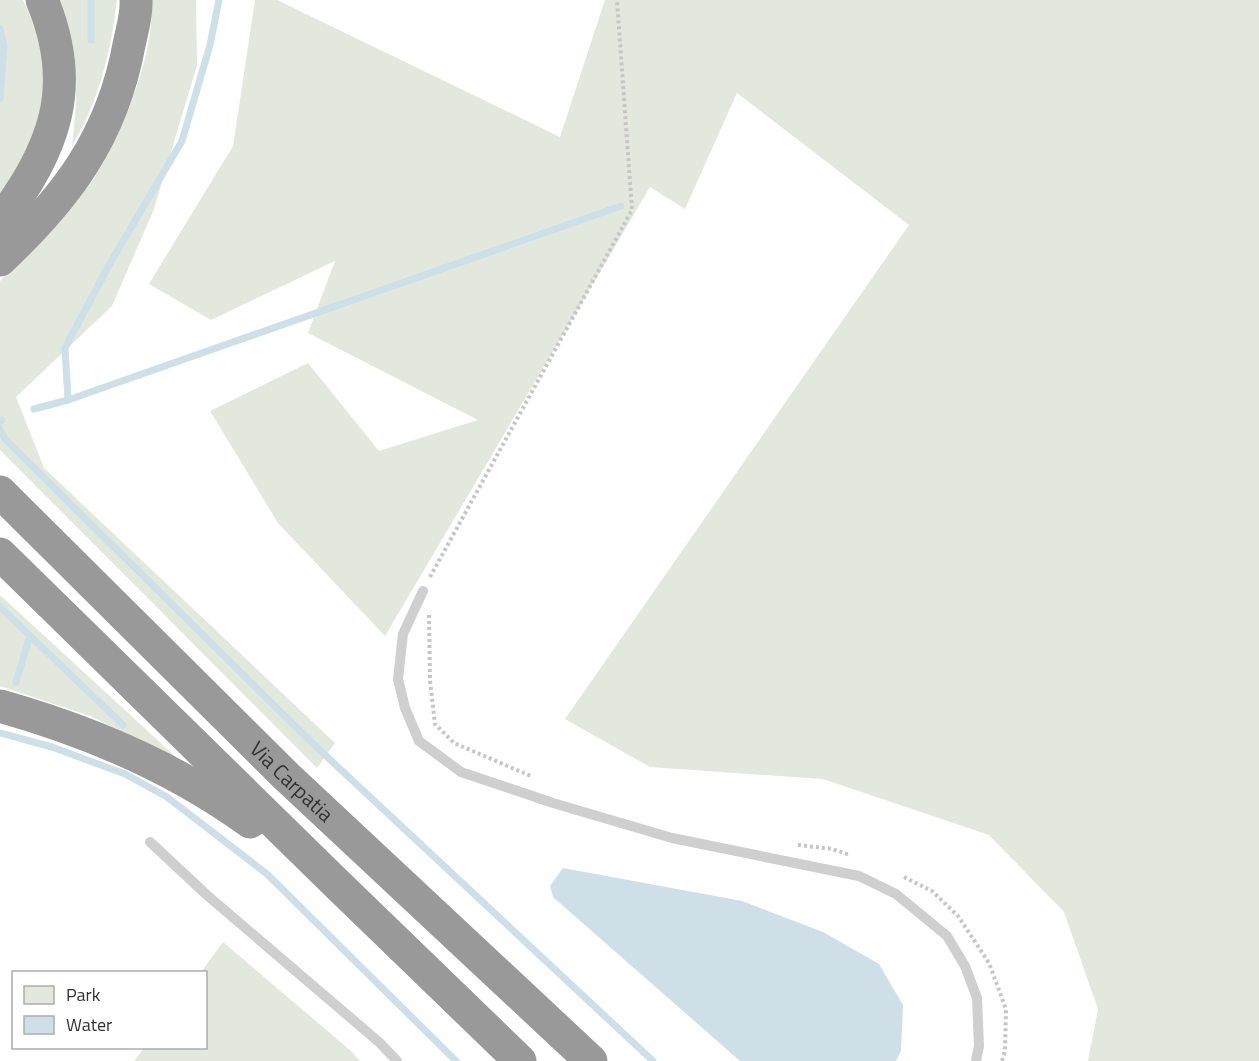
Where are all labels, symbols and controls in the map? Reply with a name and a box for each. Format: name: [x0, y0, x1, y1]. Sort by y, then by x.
street label: Via Carpatia: [243, 733, 342, 829]
legend: [12, 971, 207, 1049]
text: Park: [66, 981, 101, 1008]
text: Water: [66, 1011, 112, 1038]

